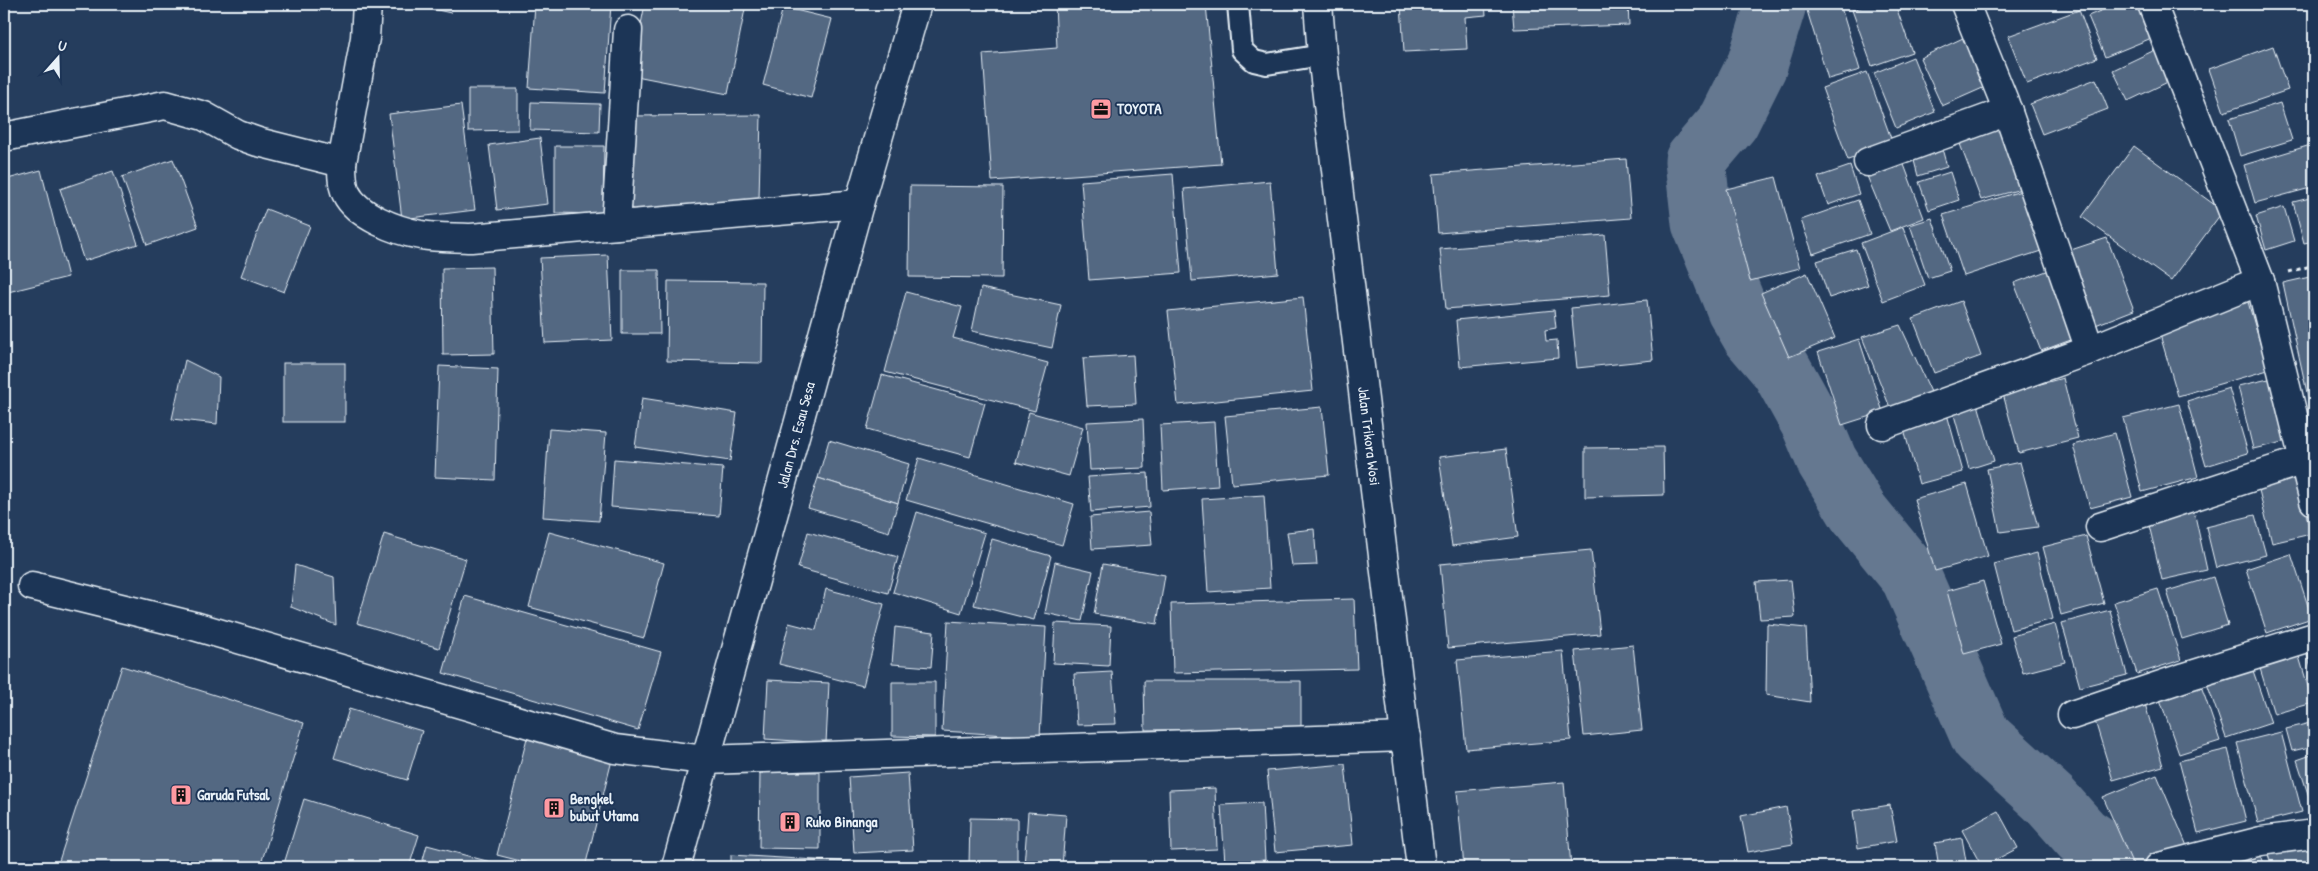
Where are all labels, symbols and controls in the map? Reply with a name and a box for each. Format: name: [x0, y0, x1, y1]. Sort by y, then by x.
north arrow: [32, 32, 82, 82]
text: U: [56, 35, 70, 56]
office icon: TOYOTA: [1089, 97, 1113, 121]
place label: TOYOTA: [1116, 98, 1162, 119]
street label: Jalan Drs. Esau Sesa: [771, 379, 820, 490]
street label: Jalan Trikora Wosi: [1353, 385, 1386, 487]
building icon: Garuda Futsal: [169, 783, 193, 807]
place label: Garuda Futsal: [197, 784, 270, 805]
place label: Bengkel bubut Utama: [570, 788, 638, 826]
building icon: Bengkel bubut Utama: [542, 796, 566, 820]
building icon: Ruko Binanga: [778, 810, 802, 834]
place label: Ruko Binanga: [806, 811, 878, 833]

